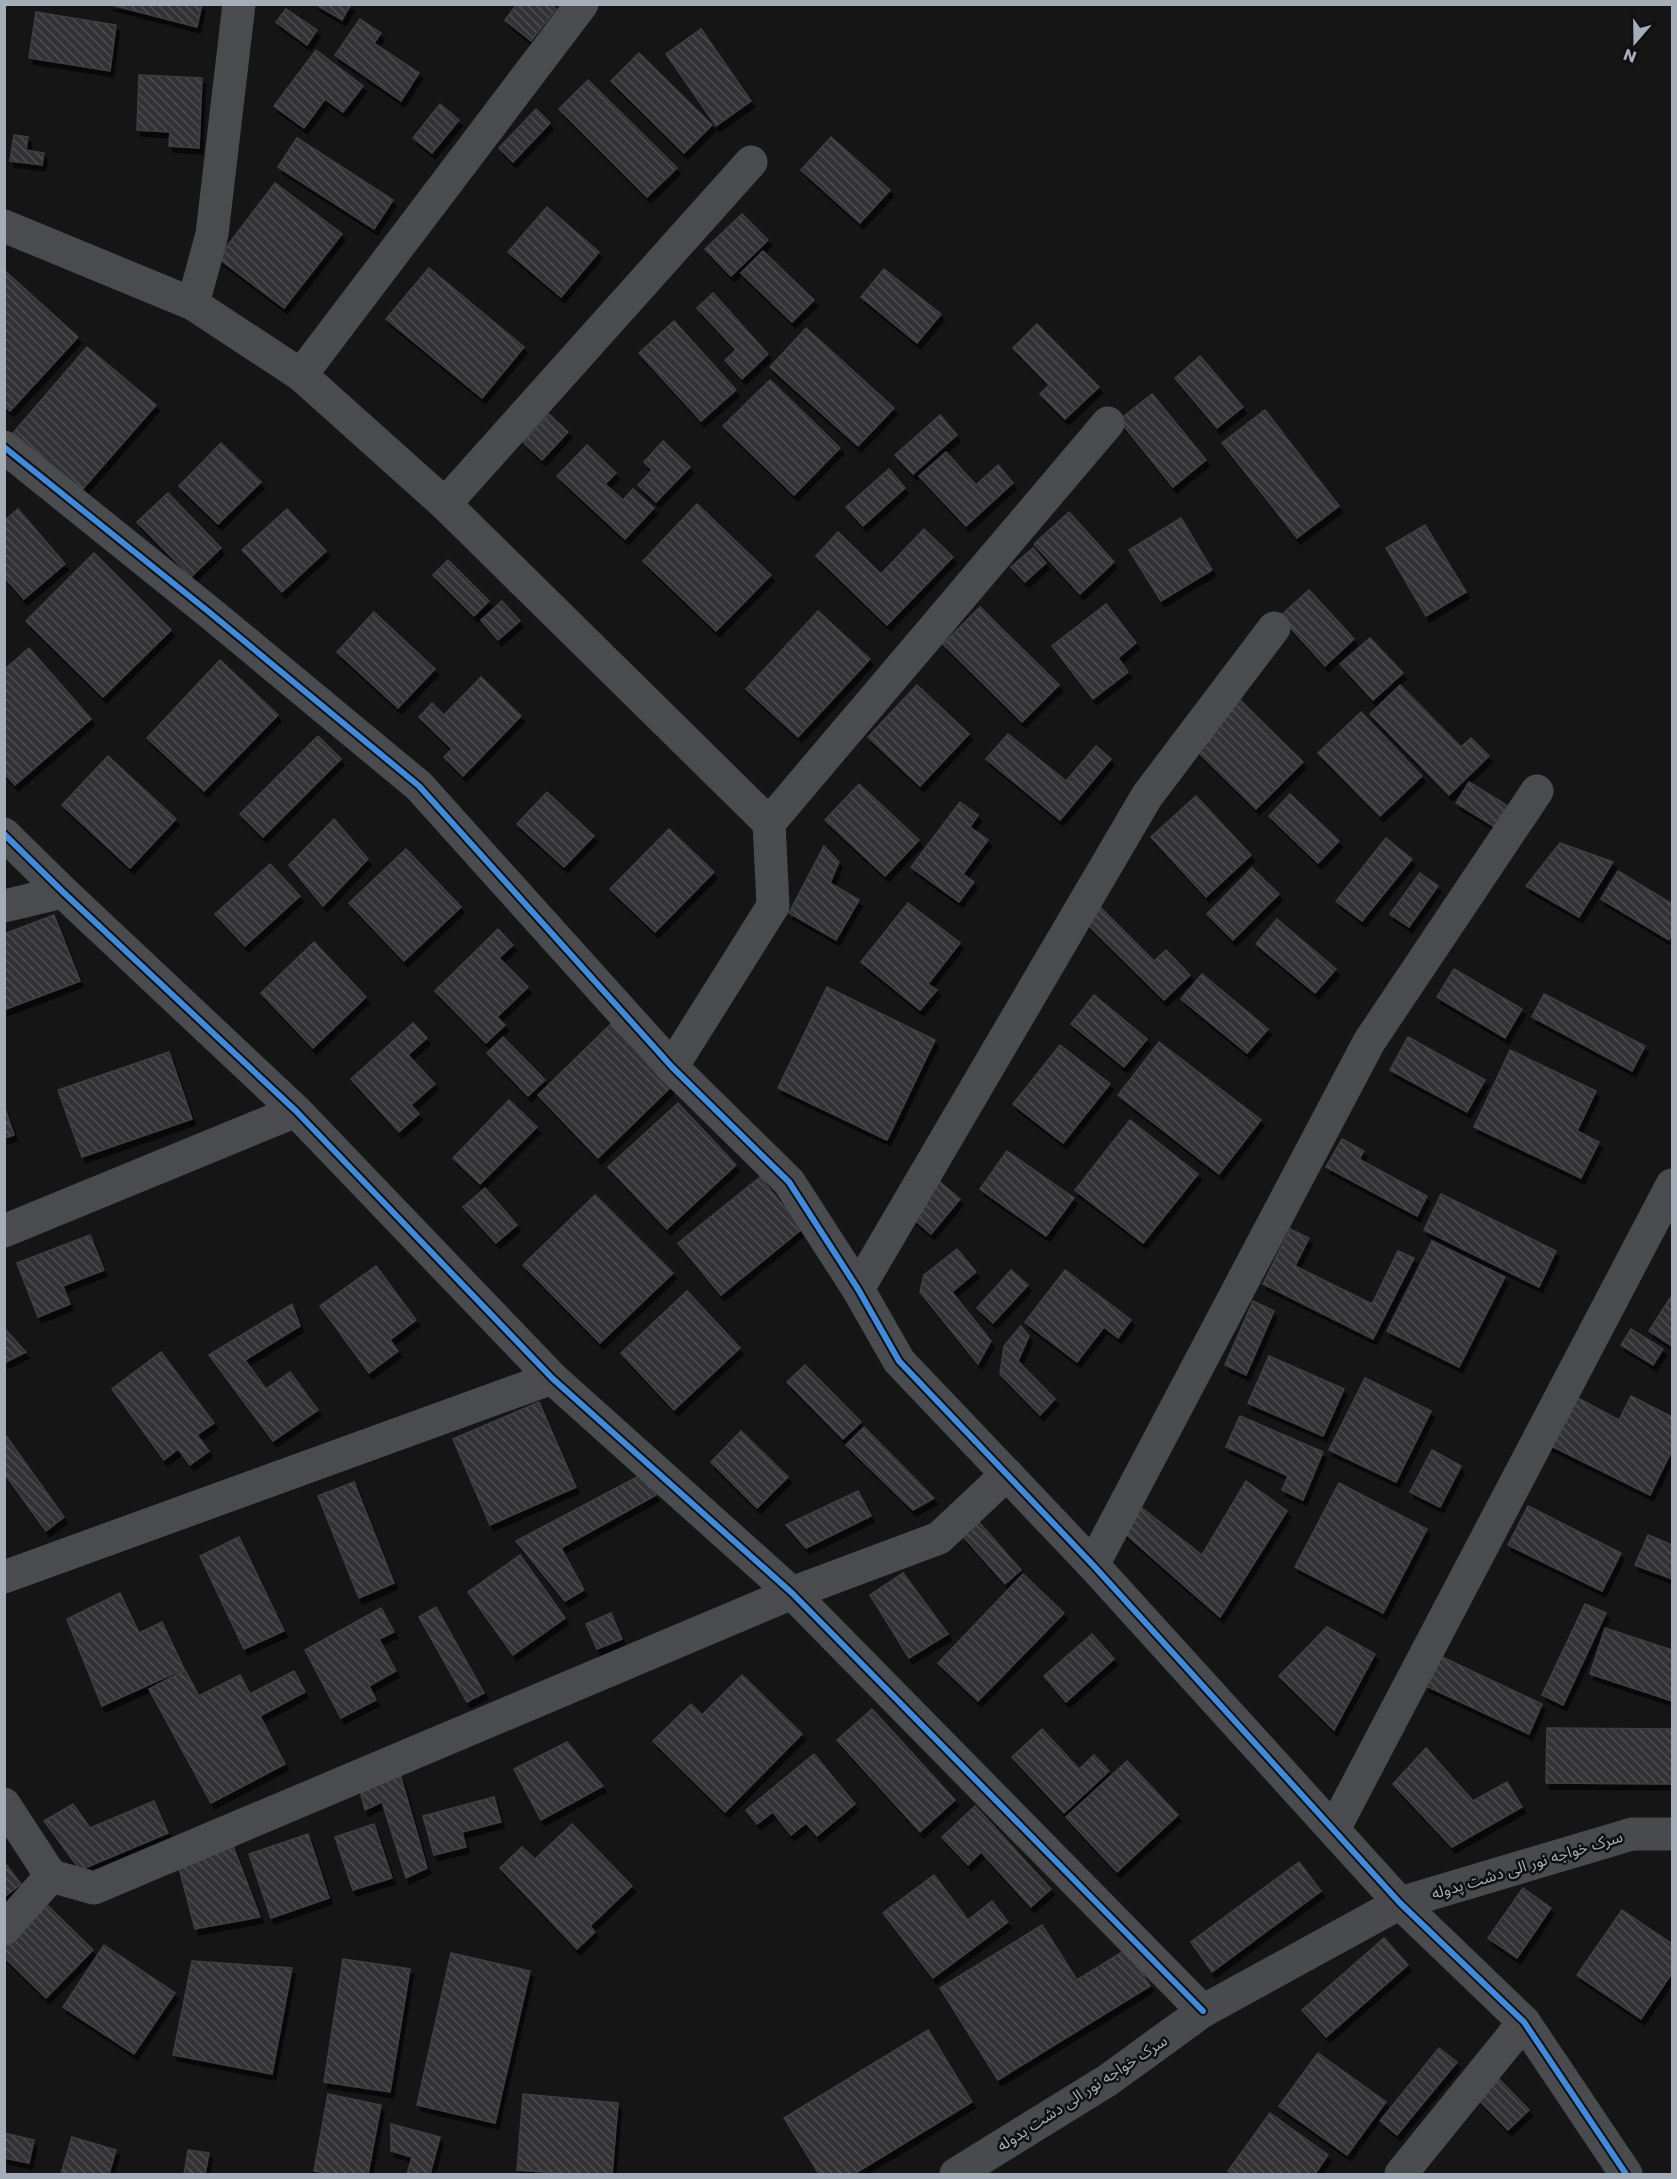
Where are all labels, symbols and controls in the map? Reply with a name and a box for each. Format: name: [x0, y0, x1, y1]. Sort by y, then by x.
north arrow: [1605, 12, 1665, 72]
text: N: [1620, 43, 1640, 68]
street label: سرک خواجه نور الی دشت پدوله: [1428, 1825, 1626, 1905]
street label: سرک خواجه نور الی دشت پدوله: [992, 2029, 1172, 2157]

